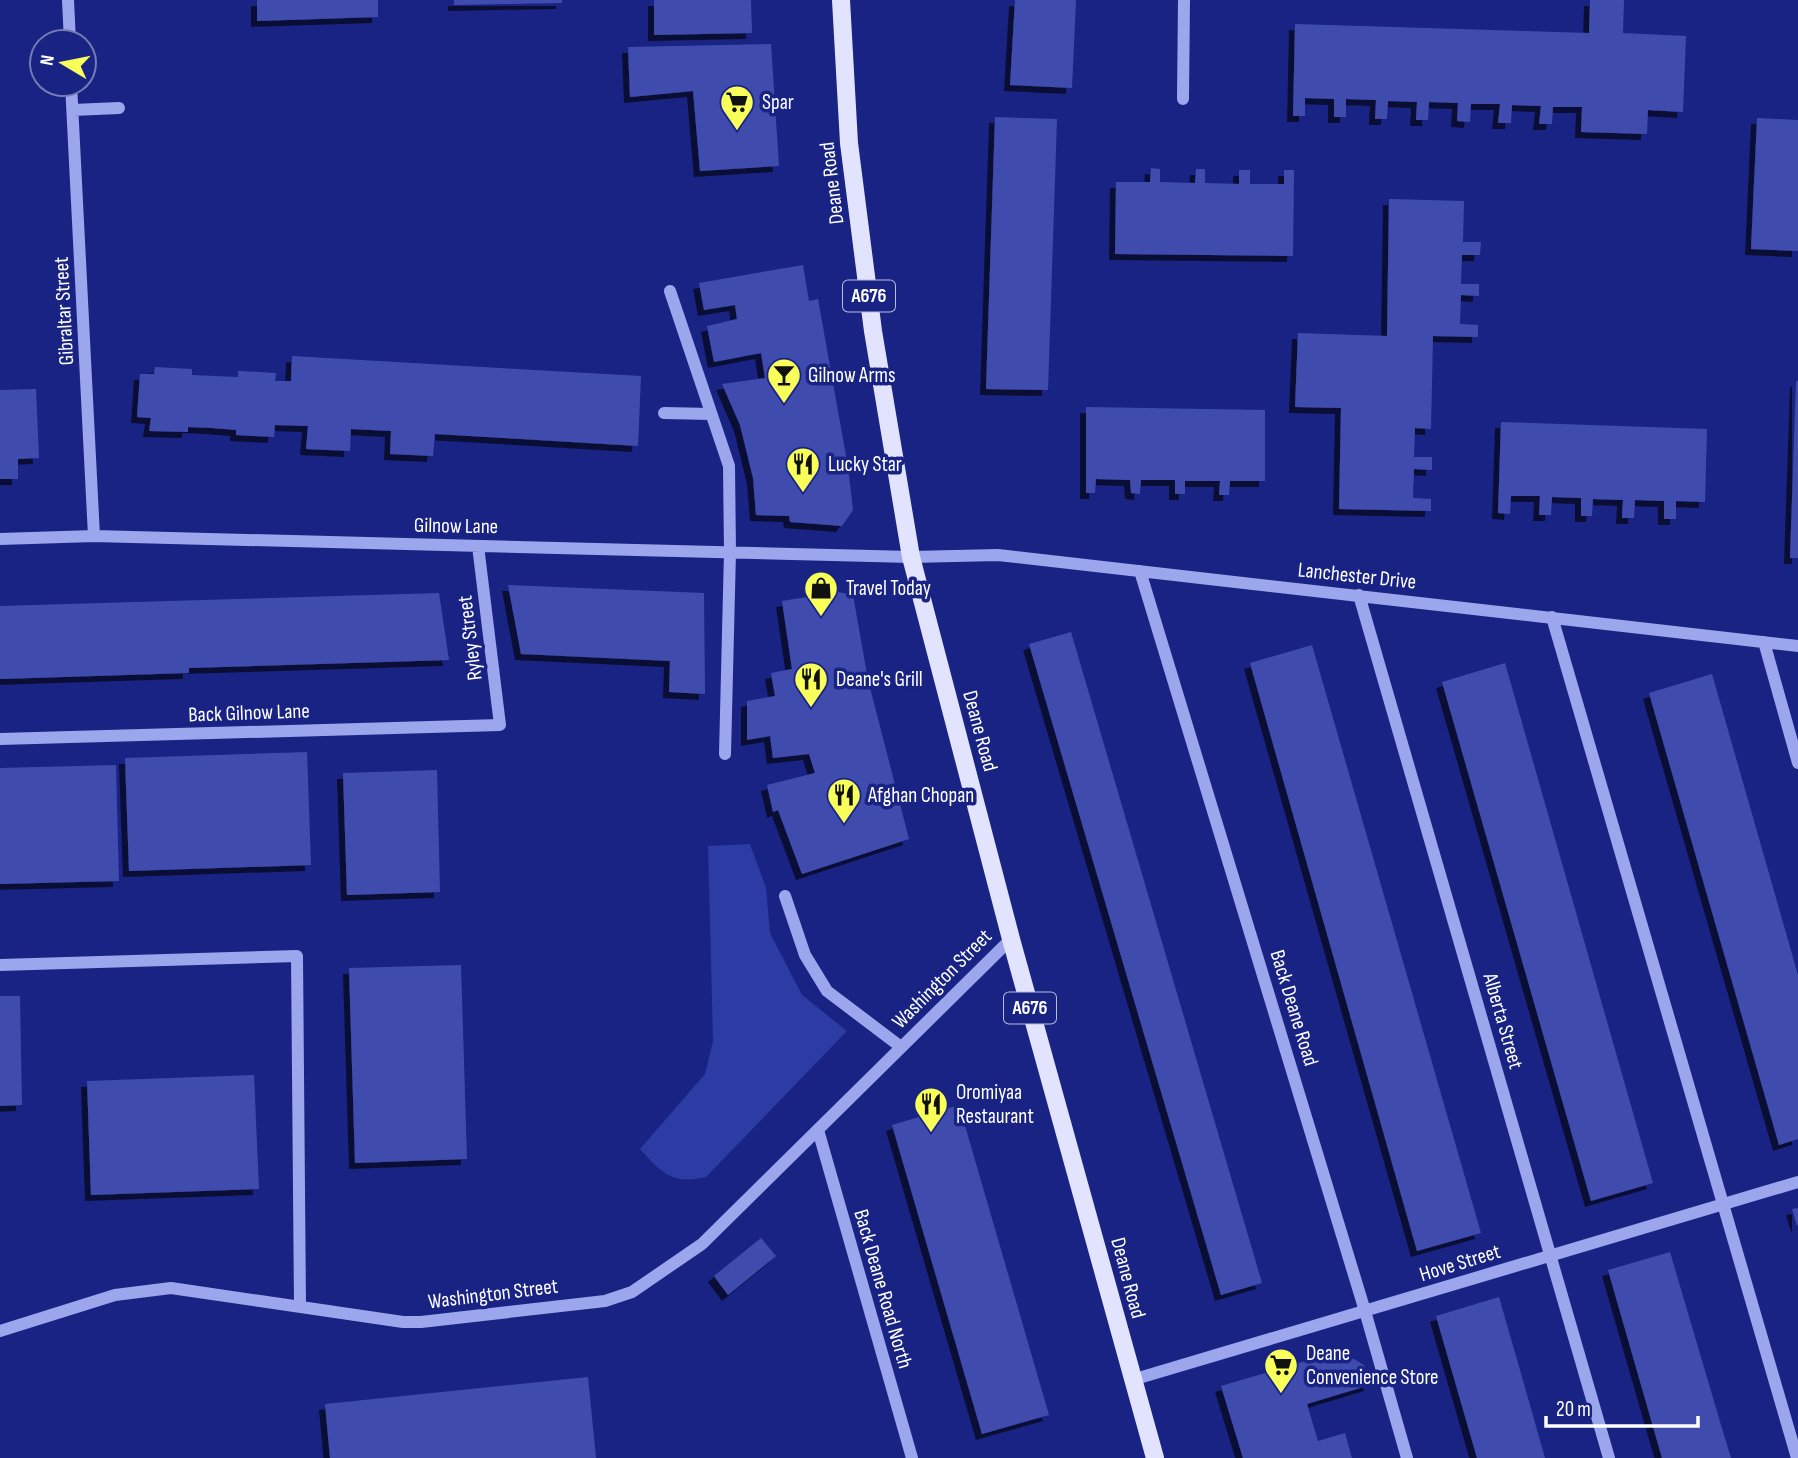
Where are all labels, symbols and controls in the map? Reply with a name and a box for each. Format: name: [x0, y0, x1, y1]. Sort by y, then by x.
north arrow: [28, 28, 98, 98]
text: N: [36, 53, 60, 67]
supermarket icon: Spar: [718, 83, 756, 132]
place label: Spar: [762, 90, 794, 115]
street label: Deane Road: [815, 140, 849, 226]
street label: Gibraltar Street: [49, 256, 79, 366]
road number: A676: [843, 280, 895, 312]
bar icon: Gilnow Arms: [765, 356, 803, 405]
place label: Gilnow Arms: [808, 363, 896, 388]
restaurant icon: Lucky Star: [784, 445, 822, 494]
place label: Lucky Star: [828, 452, 902, 477]
street label: Gilnow Lane: [414, 513, 498, 539]
street label: Lanchester Drive: [1297, 557, 1417, 595]
shop icon: Travel Today: [802, 569, 840, 618]
place label: Travel Today: [846, 576, 931, 601]
street label: Ryley Street: [452, 594, 488, 682]
restaurant icon: Deane's Grill: [792, 660, 830, 709]
place label: Deane's Grill: [836, 667, 923, 692]
street label: Deane Road: [957, 688, 1003, 774]
street label: Back Gilnow Lane: [188, 698, 310, 728]
restaurant icon: Afghan Chopan: [825, 776, 863, 825]
place label: Afghan Chopan: [867, 783, 974, 808]
street label: Washington Street: [887, 924, 997, 1034]
street label: Back Deane Road: [1265, 947, 1323, 1069]
street label: Alberta Street: [1477, 969, 1529, 1072]
road number: A676: [1004, 992, 1056, 1024]
place label: Oromiyaa Restaurant: [956, 1080, 1034, 1129]
restaurant icon: Oromiyaa Restaurant: [912, 1085, 950, 1134]
street label: Back Deane Road North: [848, 1207, 918, 1371]
street label: Deane Road: [1105, 1235, 1151, 1321]
street label: Hove Street: [1417, 1239, 1503, 1287]
street label: Washington Street: [427, 1274, 559, 1314]
place label: Deane Convenience Store: [1306, 1341, 1439, 1390]
supermarket icon: Deane Convenience Store: [1262, 1346, 1300, 1395]
scale bar: [1546, 1384, 1698, 1428]
text: 20 m: [1556, 1397, 1591, 1422]

